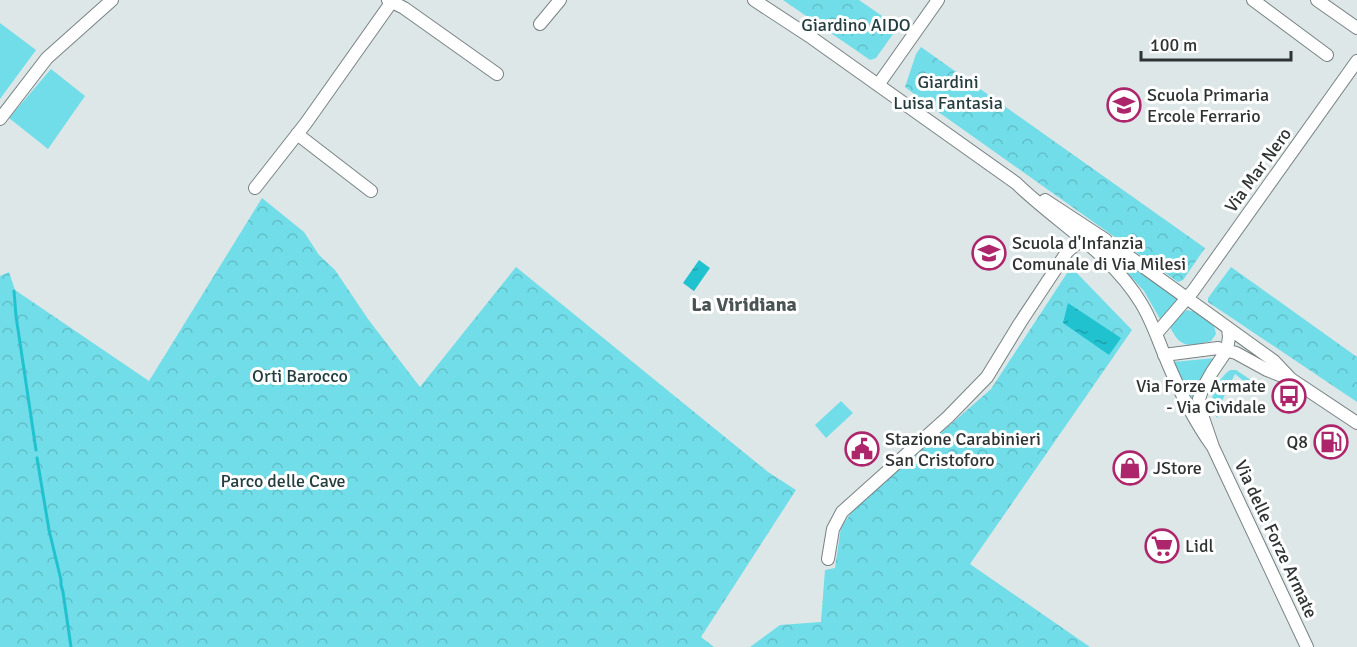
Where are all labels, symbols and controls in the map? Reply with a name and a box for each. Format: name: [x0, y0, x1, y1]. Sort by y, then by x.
park label: Giardino AIDO: [801, 14, 911, 36]
scale bar: [1141, 24, 1291, 62]
text: 100 m: [1150, 34, 1197, 56]
park label: Giardini Luisa Fantasia: [893, 71, 1003, 114]
place label: Scuola Primaria Ercole Ferrario: [1147, 84, 1269, 127]
school or university icon: Scuola Primaria Ercole Ferrario: [1106, 87, 1142, 123]
street label: Via Mar Nero: [1220, 123, 1296, 217]
place label: Scuola d'Infanzia Comunale di Via Milesi: [1012, 232, 1186, 275]
school or university icon: Scuola d'Infanzia Comunale di Via Milesi: [971, 235, 1007, 271]
district label: La Viridiana: [691, 292, 797, 317]
park label: Orti Barocco: [252, 365, 348, 387]
place label: Via Forze Armate - Via Cividale: [1136, 375, 1266, 418]
bus stop icon: Via Forze Armate - Via Cividale: [1271, 378, 1307, 414]
fuel station icon: Q8: [1313, 424, 1349, 460]
place label: Stazione Carabinieri San Cristoforo: [885, 428, 1041, 471]
public building icon: Stazione Carabinieri San Cristoforo: [844, 431, 880, 467]
place label: Q8: [1287, 431, 1308, 453]
shop icon: JStore: [1112, 450, 1148, 486]
street label: Via delle Forze Armate: [1230, 456, 1322, 622]
place label: JStore: [1153, 457, 1202, 479]
park label: Parco delle Cave: [220, 470, 346, 492]
supermarket icon: Lidl: [1144, 528, 1180, 564]
place label: Lidl: [1185, 535, 1214, 557]

